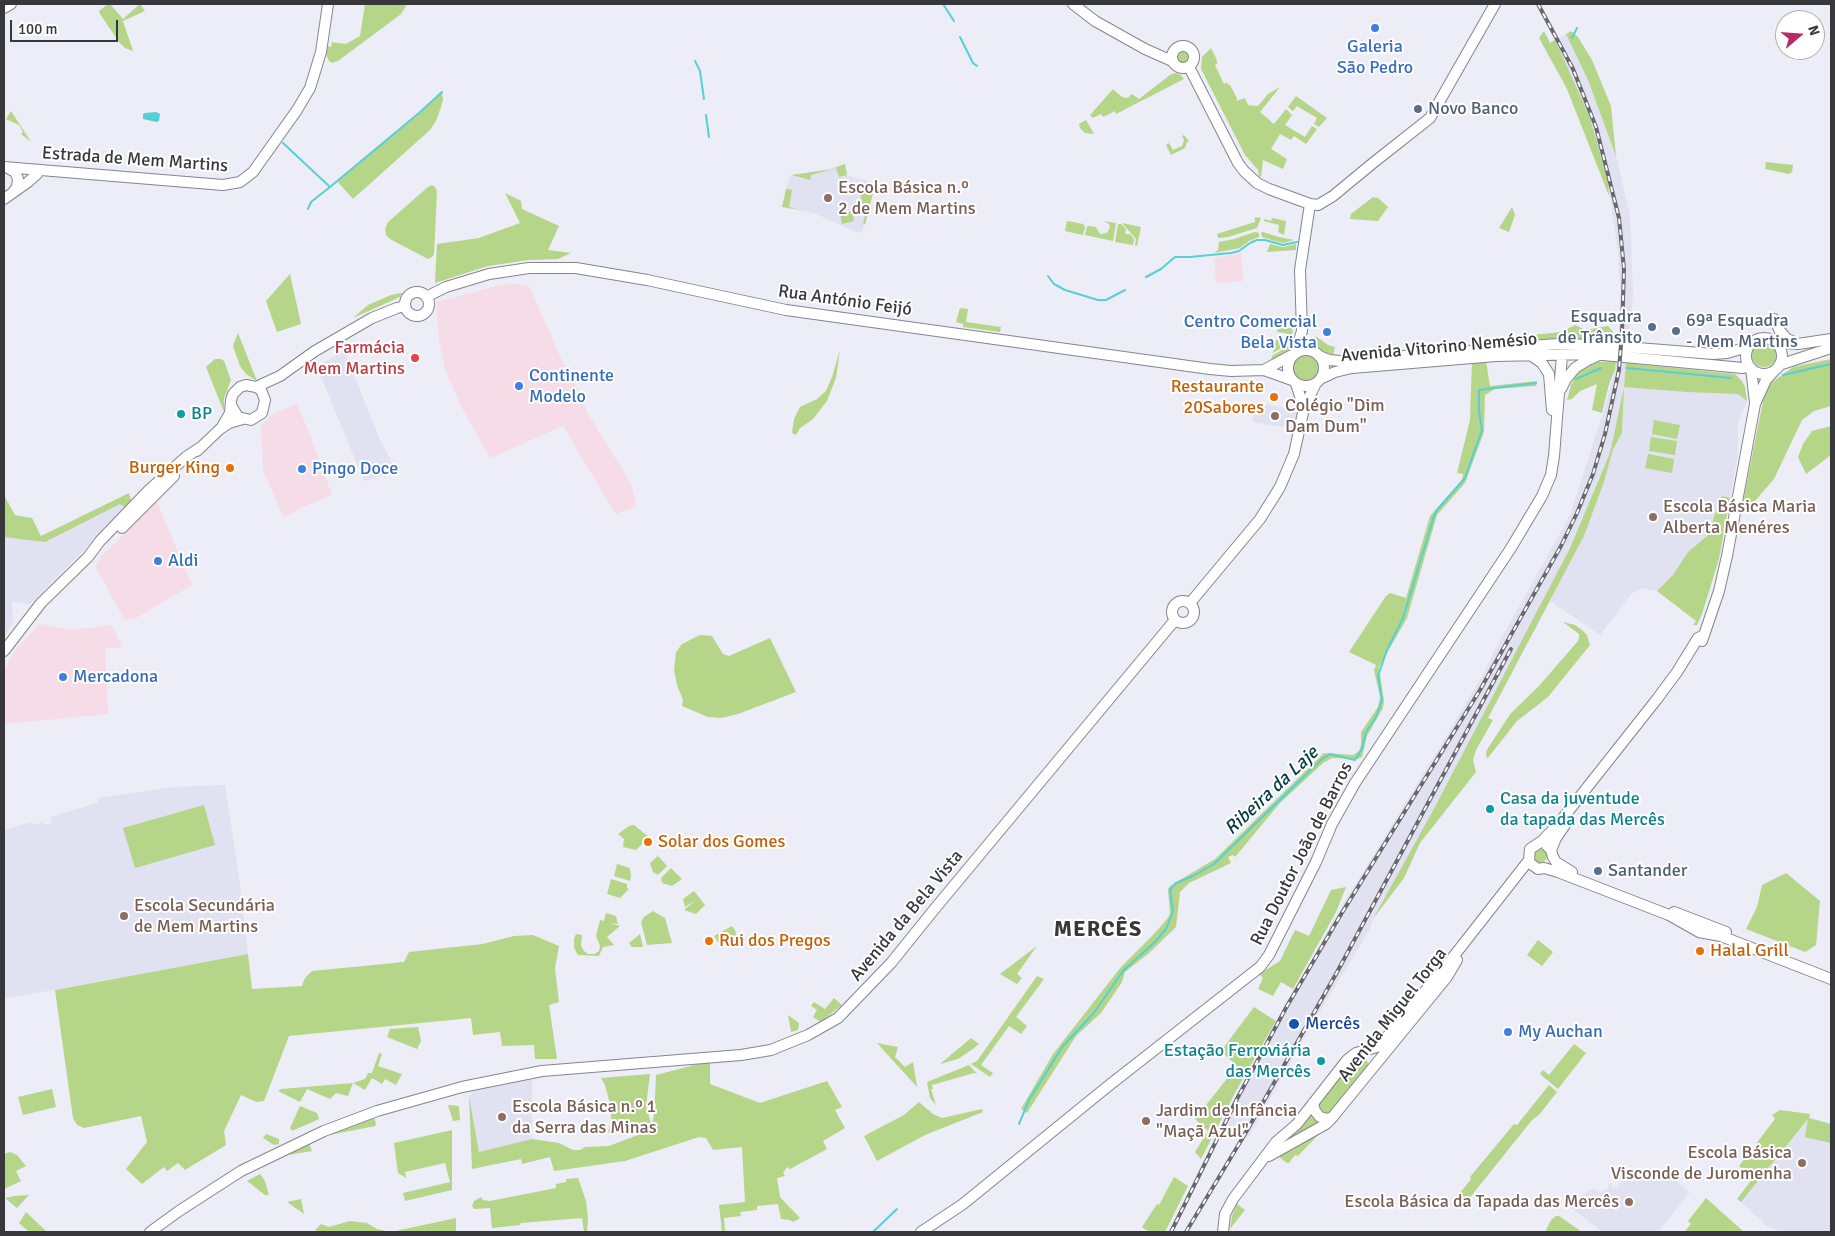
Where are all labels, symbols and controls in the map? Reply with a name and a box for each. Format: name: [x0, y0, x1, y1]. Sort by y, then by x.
scale bar: [12, 10, 120, 42]
north arrow: [1775, 10, 1825, 60]
text: 100 m: [18, 20, 58, 38]
marker: Galeria São Pedro: [1369, 22, 1381, 34]
text: N: [1804, 23, 1823, 38]
place label: Galeria São Pedro: [1337, 36, 1413, 78]
place label: Novo Banco: [1428, 98, 1518, 120]
marker: Novo Banco: [1412, 103, 1424, 115]
street label: Estrada de Mem Martins: [41, 143, 229, 177]
place label: Escola Básica n.º 2 de Mem Martins: [838, 177, 976, 220]
marker: Escola Básica n.º 2 de Mem Martins: [822, 192, 834, 204]
street label: Rua António Feijó: [777, 281, 913, 321]
place label: Esquadra de Trânsito: [1558, 306, 1642, 348]
place label: 69ª Esquadra - Mem Martins: [1686, 310, 1798, 352]
place label: Centro Comercial Bela Vista: [1184, 311, 1317, 354]
marker: Esquadra de Trânsito: [1646, 321, 1658, 333]
marker: 69ª Esquadra - Mem Martins: [1670, 325, 1682, 337]
marker: Centro Comercial Bela Vista: [1321, 326, 1333, 338]
street label: Avenida Vitorino Nemésio: [1340, 329, 1538, 367]
place label: Farmácia Mem Martins: [303, 337, 405, 379]
marker: Farmácia Mem Martins: [409, 352, 421, 364]
place label: Continente Modelo: [529, 365, 614, 408]
place label: Restaurante 20Sabores: [1171, 376, 1264, 418]
marker: Continente Modelo: [513, 380, 525, 392]
marker: Restaurante 20Sabores: [1268, 391, 1280, 403]
place label: Colégio "Dim Dam Dum": [1285, 395, 1385, 438]
place label: BP: [191, 403, 212, 425]
marker: BP: [175, 408, 187, 420]
marker: Colégio "Dim Dam Dum": [1269, 410, 1281, 422]
place label: Burger King: [129, 457, 220, 479]
place label: Pingo Doce: [312, 458, 398, 480]
marker: Burger King: [224, 462, 236, 474]
marker: Pingo Doce: [296, 463, 308, 475]
place label: Escola Básica Maria Alberta Menéres: [1663, 496, 1816, 538]
marker: Escola Básica Maria Alberta Menéres: [1647, 511, 1659, 523]
place label: Aldi: [168, 550, 198, 572]
marker: Aldi: [152, 555, 164, 567]
place label: Mercadona: [73, 666, 158, 688]
marker: Mercadona: [57, 671, 69, 683]
water label: Ribeira da Laje: [1220, 742, 1324, 840]
street label: Rua Doutor João de Barros: [1246, 759, 1358, 949]
place label: Casa da juventude da tapada das Mercês: [1500, 788, 1665, 831]
marker: Casa da juventude da tapada das Mercês: [1484, 803, 1496, 815]
place label: Solar dos Gomes: [658, 831, 785, 853]
marker: Solar dos Gomes: [642, 836, 654, 848]
street label: Avenida da Bela Vista: [846, 846, 968, 986]
place label: Santander: [1608, 860, 1687, 882]
marker: Santander: [1592, 865, 1604, 877]
place label: Escola Secundária de Mem Martins: [134, 895, 275, 938]
marker: Escola Secundária de Mem Martins: [118, 910, 130, 922]
district label: MERCÊS: [1053, 917, 1143, 943]
place label: Rui dos Pregos: [719, 930, 831, 952]
marker: Rui dos Pregos: [703, 935, 715, 947]
place label: Halal Grill: [1710, 940, 1789, 962]
street label: Avenida Miguel Torga: [1334, 944, 1452, 1086]
marker: Halal Grill: [1694, 945, 1706, 957]
place label: Mercês: [1305, 1013, 1360, 1035]
marker: Mercês: [1287, 1017, 1301, 1031]
place label: My Auchan: [1518, 1021, 1603, 1043]
marker: My Auchan: [1502, 1026, 1514, 1038]
place label: Estação Ferroviária das Mercês: [1164, 1040, 1311, 1082]
marker: Estação Ferroviária das Mercês: [1315, 1055, 1327, 1067]
place label: Escola Básica n.º 1 da Serra das Minas: [512, 1096, 657, 1138]
place label: Jardim de Infância "Maçã Azul": [1156, 1100, 1297, 1142]
marker: Escola Básica n.º 1 da Serra das Minas: [496, 1111, 508, 1123]
marker: Jardim de Infância "Maçã Azul": [1140, 1115, 1152, 1127]
place label: Escola Básica Visconde de Juromenha: [1611, 1142, 1792, 1184]
marker: Escola Básica Visconde de Juromenha: [1796, 1157, 1808, 1169]
place label: Escola Básica da Tapada das Mercês: [1344, 1191, 1619, 1213]
marker: Escola Básica da Tapada das Mercês: [1623, 1196, 1635, 1208]

